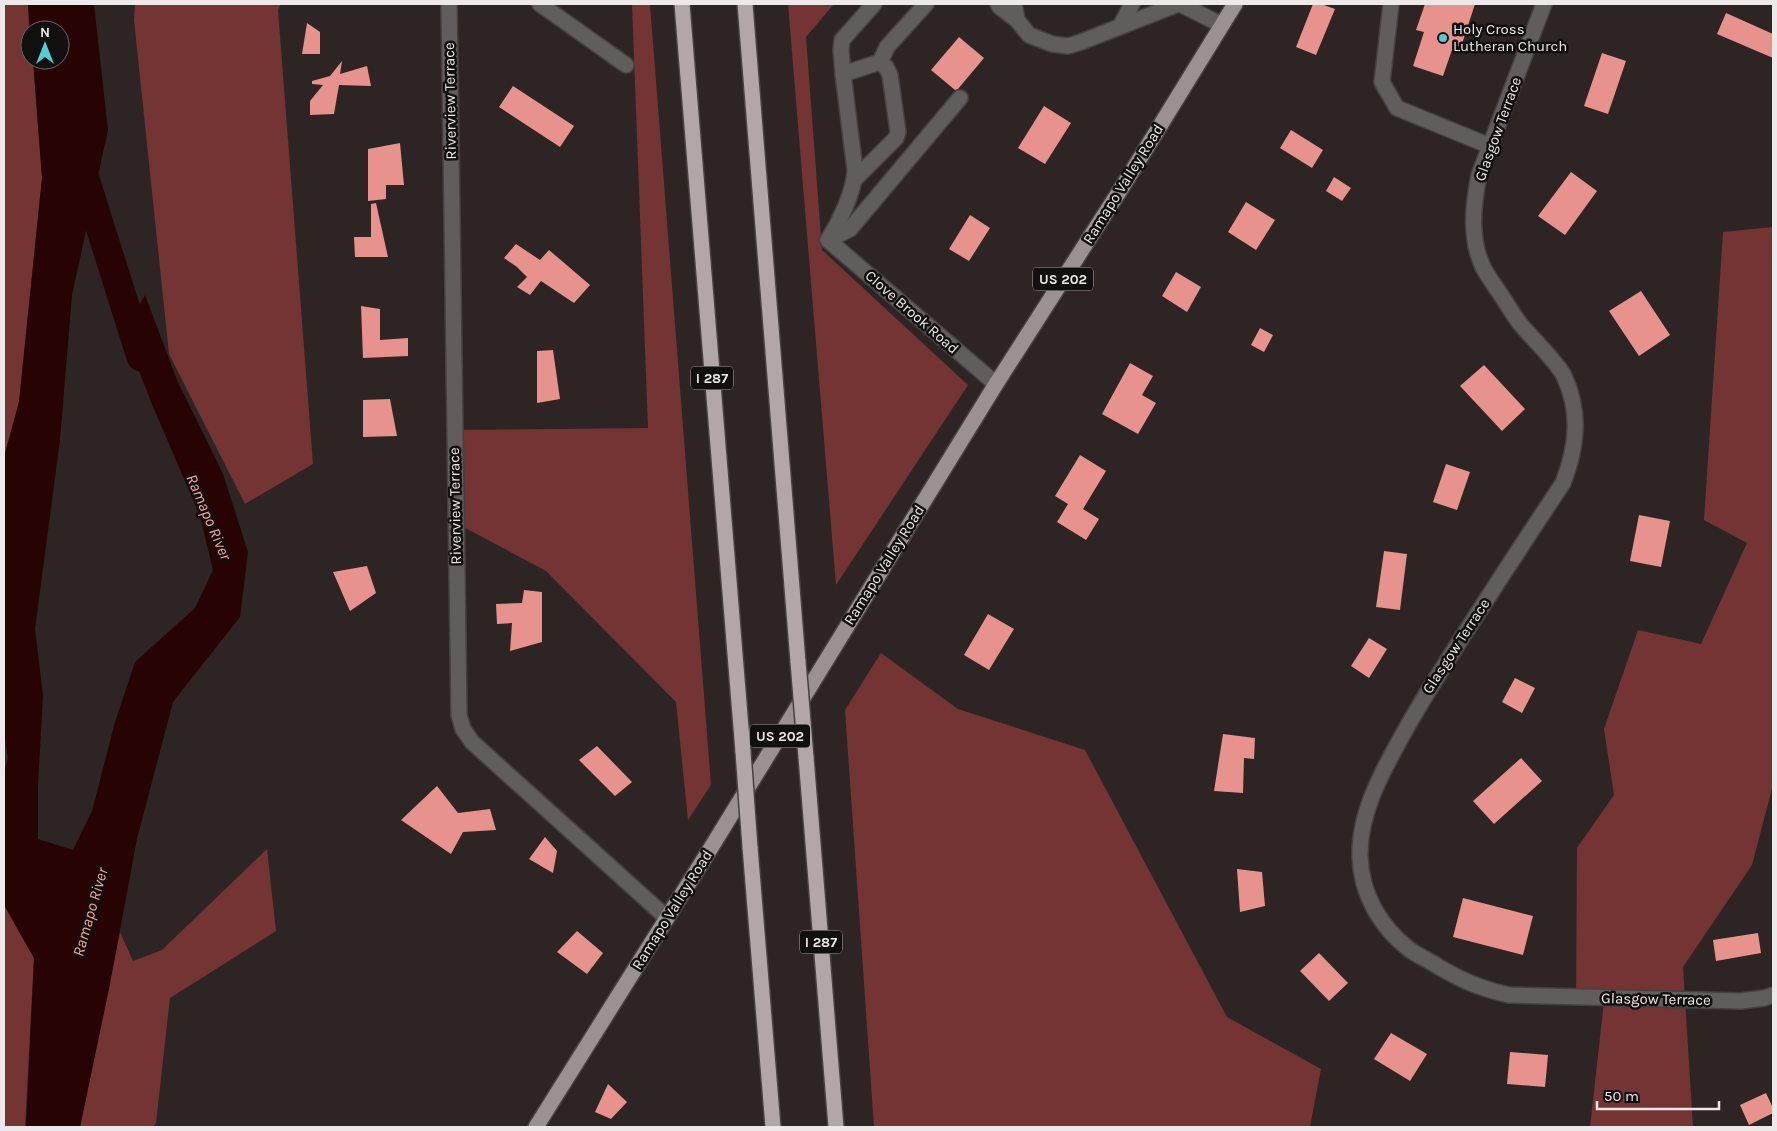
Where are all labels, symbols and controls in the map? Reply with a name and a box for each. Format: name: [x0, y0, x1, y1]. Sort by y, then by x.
north arrow: [20, 20, 70, 70]
place label: Holy Cross Lutheran Church: [1453, 20, 1567, 55]
text: N: [40, 24, 50, 41]
marker: Holy Cross Lutheran Church: [1437, 32, 1449, 44]
street label: Riverview Terrace: [440, 42, 460, 160]
street label: Glasgow Terrace: [1471, 74, 1525, 184]
street label: Ramapo Valley Road: [1079, 121, 1167, 247]
street label: Clove Brook Road: [862, 266, 962, 358]
road number: US 202: [1033, 268, 1093, 290]
road number: I 287: [691, 366, 733, 389]
street label: Riverview Terrace: [445, 447, 465, 565]
water label: Ramapo River: [182, 471, 236, 563]
street label: Ramapo Valley Road: [840, 502, 928, 628]
street label: Glasgow Terrace: [1419, 595, 1493, 697]
road number: US 202: [750, 724, 810, 748]
street label: Ramapo Valley Road: [628, 847, 716, 973]
water label: Ramapo River: [68, 865, 112, 959]
road number: I 287: [800, 930, 842, 954]
street label: Glasgow Terrace: [1601, 989, 1711, 1009]
scale bar: [1597, 1078, 1720, 1110]
text: 50 m: [1604, 1087, 1639, 1105]

